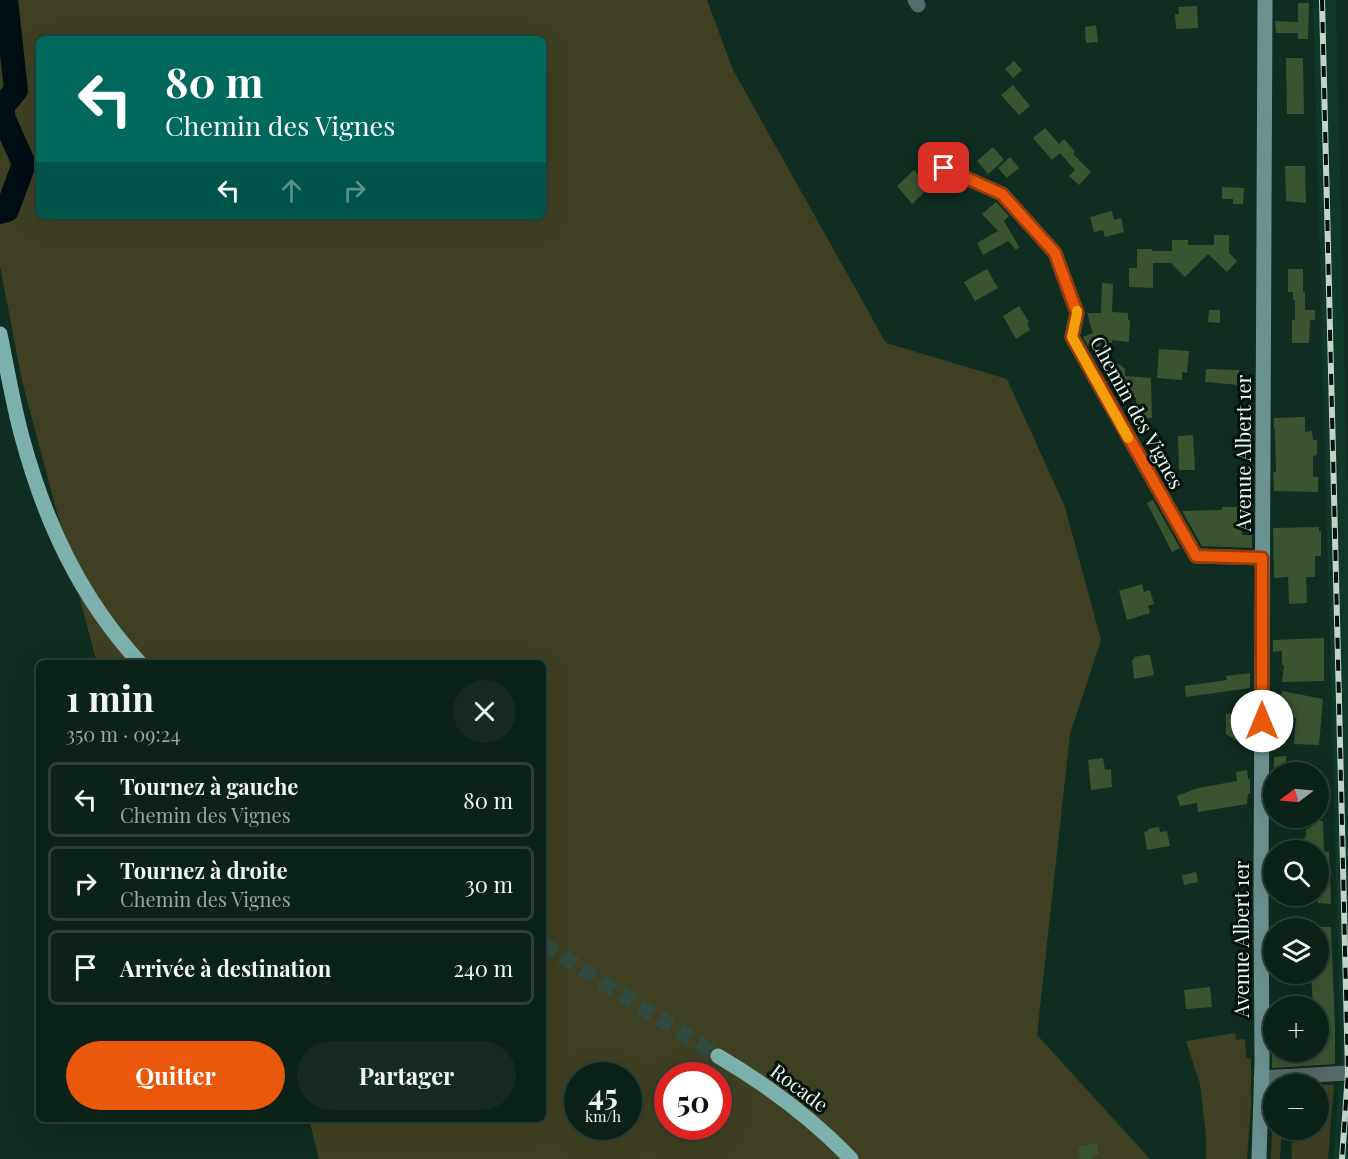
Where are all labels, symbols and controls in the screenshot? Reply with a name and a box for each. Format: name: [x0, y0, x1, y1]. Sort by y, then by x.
text: 80 m: [165, 53, 263, 109]
icon: left: [66, 60, 144, 138]
text: Chemin des Vignes: [165, 107, 395, 143]
pin: [918, 142, 969, 193]
icon: arrive: [927, 151, 960, 184]
icon: left: [212, 174, 245, 207]
icon: ahead: [275, 174, 308, 207]
icon: right: [338, 174, 371, 207]
street label: Chemin des Vignes: [1085, 331, 1191, 493]
street label: Avenue Albert 1er: [1229, 374, 1256, 533]
text: 1 min: [66, 673, 154, 721]
button: close: [453, 680, 516, 743]
position arrow: [1230, 689, 1294, 753]
text: 350 m · 09:24: [66, 720, 180, 747]
north arrow: [1263, 762, 1329, 828]
map controls: [1263, 762, 1329, 1140]
text: Tournez à gauche: [120, 771, 298, 801]
icon: left: [69, 783, 102, 816]
text: 80 m: [463, 785, 513, 815]
text: Chemin des Vignes: [120, 801, 291, 828]
button: search: [1263, 840, 1329, 906]
text: Tournez à droite: [120, 855, 288, 885]
street label: Avenue Albert 1er: [1227, 860, 1254, 1019]
icon: right: [69, 867, 102, 900]
text: 30 m: [465, 869, 513, 899]
text: Chemin des Vignes: [120, 885, 291, 912]
button: layers: [1263, 918, 1329, 984]
icon: arrive: [69, 951, 102, 984]
text: Arrivée à destination: [120, 953, 331, 983]
text: 240 m: [453, 953, 513, 983]
button: +: [1263, 996, 1329, 1062]
button: Quitter: [66, 1041, 285, 1110]
button: Partager: [297, 1041, 516, 1110]
street label: Rocade: [766, 1057, 834, 1117]
speed limit sign: 50: [654, 1062, 732, 1140]
text: 45: [588, 1074, 618, 1114]
button: −: [1263, 1074, 1329, 1140]
text: km/h: [585, 1106, 621, 1126]

